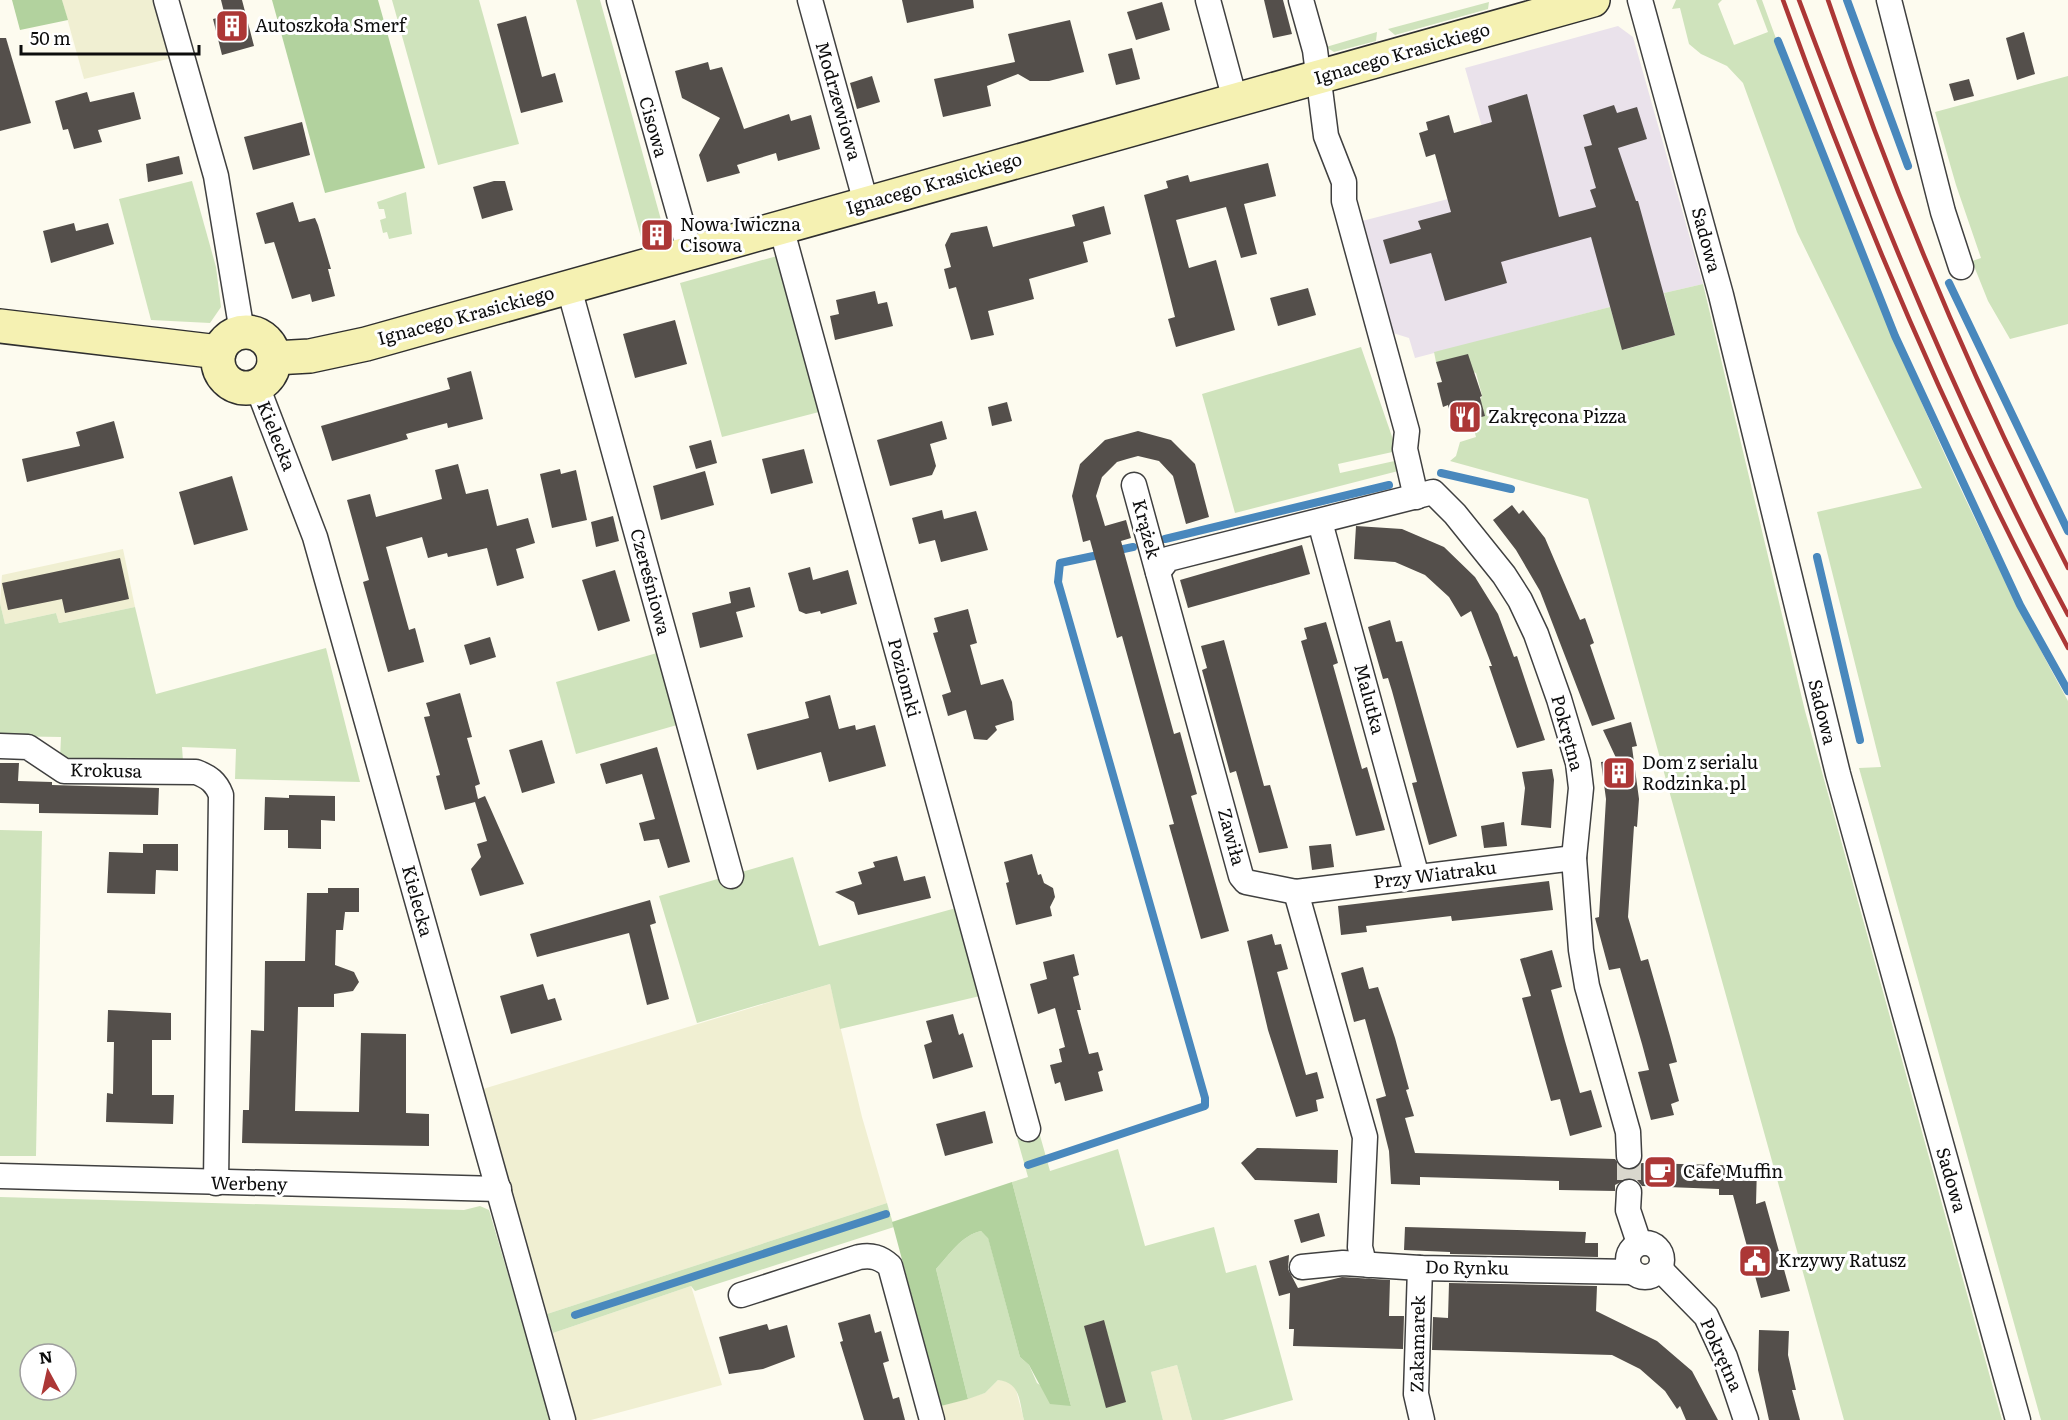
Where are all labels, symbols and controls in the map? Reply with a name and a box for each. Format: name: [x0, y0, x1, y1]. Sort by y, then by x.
building icon: Autoszkoła Smerf: [214, 8, 250, 44]
place label: Autoszkoła Smerf: [255, 11, 408, 38]
street label: Ignacego Krasickiego: [1310, 14, 1493, 91]
scale bar: [21, 18, 200, 56]
text: 50 m: [30, 24, 71, 51]
street label: Modrzewiowa: [810, 38, 869, 163]
street label: Cisowa: [633, 93, 676, 160]
street label: Ignacego Krasickiego: [842, 144, 1025, 221]
street label: Sadowa: [1686, 204, 1729, 275]
place label: Nowa Iwiczna Cisowa: [680, 210, 801, 258]
building icon: Nowa Iwiczna Cisowa: [639, 217, 675, 253]
street label: Ignacego Krasickiego: [374, 278, 557, 351]
street label: Kielecka: [251, 396, 304, 475]
restaurant icon: Zakręcona Pizza: [1447, 399, 1483, 435]
place label: Zakręcona Pizza: [1488, 402, 1627, 429]
street label: Krążek: [1127, 496, 1169, 562]
street label: Czereśniowa: [624, 525, 679, 638]
street label: Poziomki: [882, 635, 929, 720]
street label: Malutka: [1348, 660, 1393, 737]
street label: Sadowa: [1802, 676, 1845, 747]
street label: Pokrętna: [1545, 691, 1592, 774]
place label: Dom z serialu Rodzinka.pl: [1642, 748, 1758, 796]
street label: Krokusa: [70, 755, 143, 784]
building icon: Dom z serialu Rodzinka.pl: [1601, 755, 1637, 791]
street label: Zawiła: [1212, 805, 1253, 868]
street label: Przy Wiatraku: [1372, 853, 1498, 894]
street label: Kielecka: [396, 862, 441, 940]
street label: Sadowa: [1930, 1144, 1975, 1215]
cafe icon: Cafe Muffin: [1642, 1154, 1678, 1190]
place label: Cafe Muffin: [1683, 1157, 1783, 1184]
street label: Werbeny: [210, 1168, 288, 1197]
public building icon: Krzywy Ratusz: [1737, 1243, 1773, 1279]
place label: Krzywy Ratusz: [1778, 1246, 1906, 1273]
street label: Do Rynku: [1425, 1252, 1509, 1281]
street label: Zakamarek: [1402, 1294, 1431, 1393]
street label: Pokrętna: [1694, 1313, 1751, 1396]
north arrow: [18, 1342, 78, 1402]
text: N: [37, 1343, 54, 1369]

